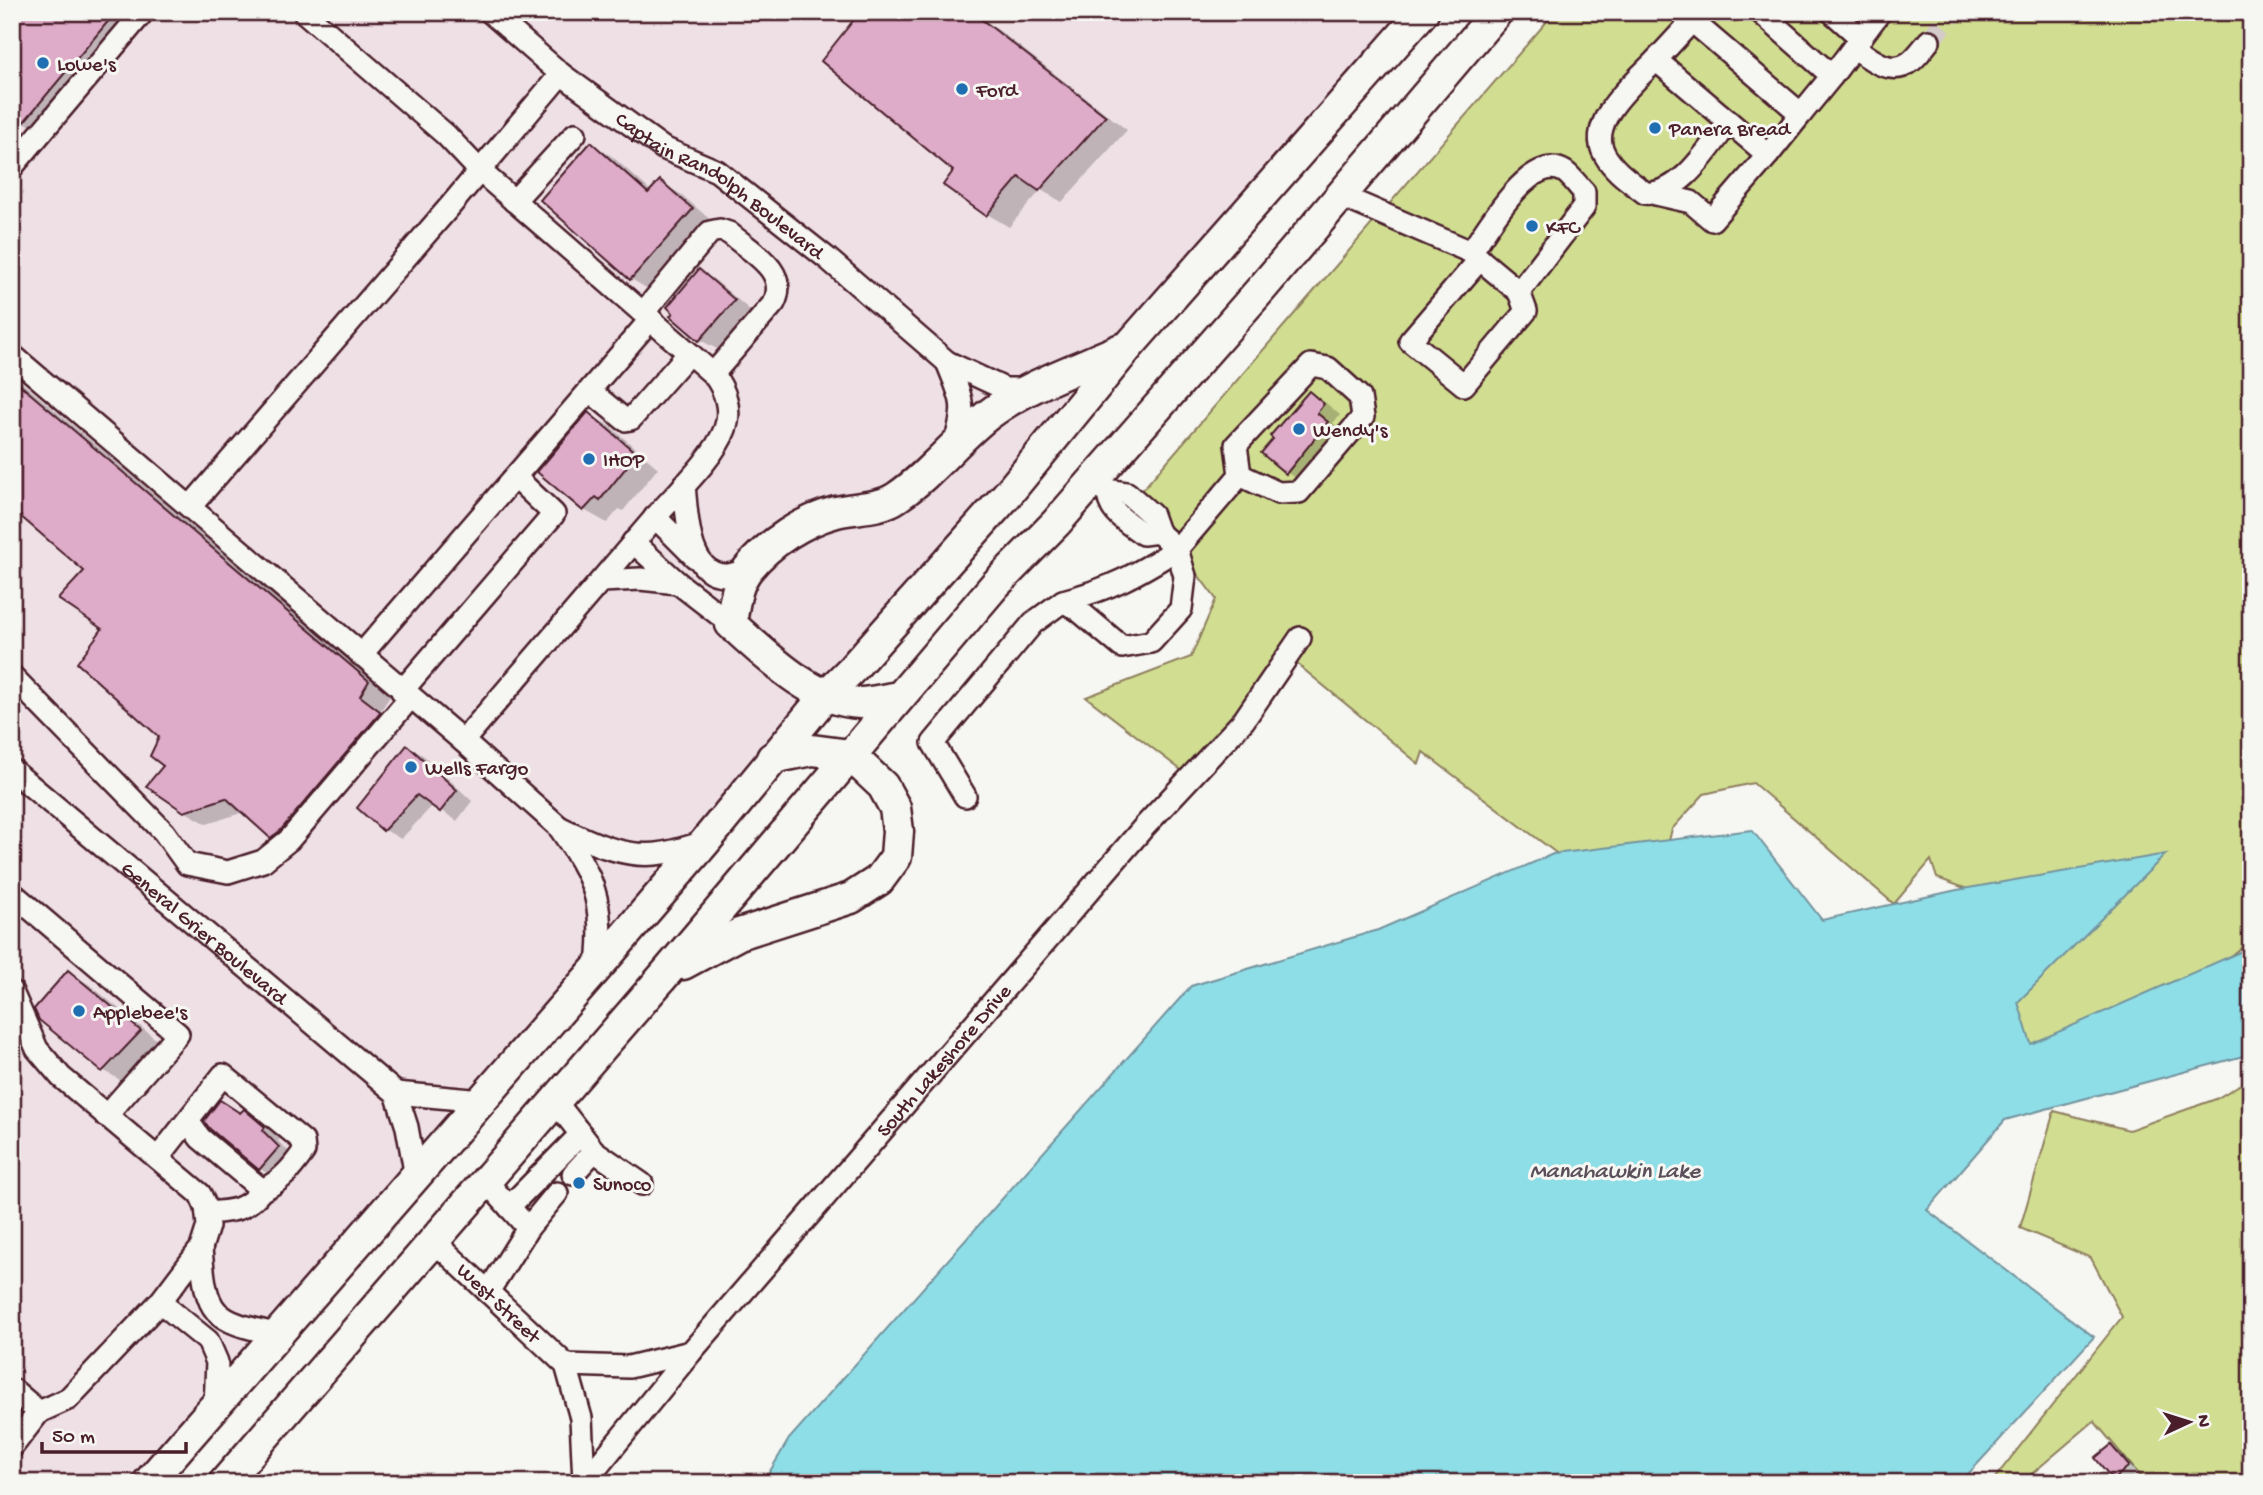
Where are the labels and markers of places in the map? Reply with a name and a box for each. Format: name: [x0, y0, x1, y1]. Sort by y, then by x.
place label: Lowe's: [57, 54, 117, 79]
marker: Lowe's: [35, 55, 51, 71]
place label: Ford: [975, 80, 1019, 105]
marker: Ford: [954, 81, 970, 97]
place label: Panera Bread: [1668, 119, 1792, 144]
marker: Panera Bread: [1647, 120, 1663, 136]
place label: KFC: [1546, 217, 1581, 242]
marker: KFC: [1524, 218, 1540, 234]
place label: Wendy's: [1313, 420, 1389, 445]
marker: Wendy's: [1291, 421, 1307, 437]
place label: IHOP: [603, 450, 645, 475]
marker: IHOP: [581, 451, 597, 467]
place label: Wells Fargo: [425, 758, 528, 783]
marker: Wells Fargo: [403, 759, 419, 775]
place label: Applebee's: [93, 1002, 189, 1027]
marker: Applebee's: [71, 1003, 87, 1019]
place label: Sunoco: [593, 1174, 652, 1199]
marker: Sunoco: [571, 1175, 587, 1191]

